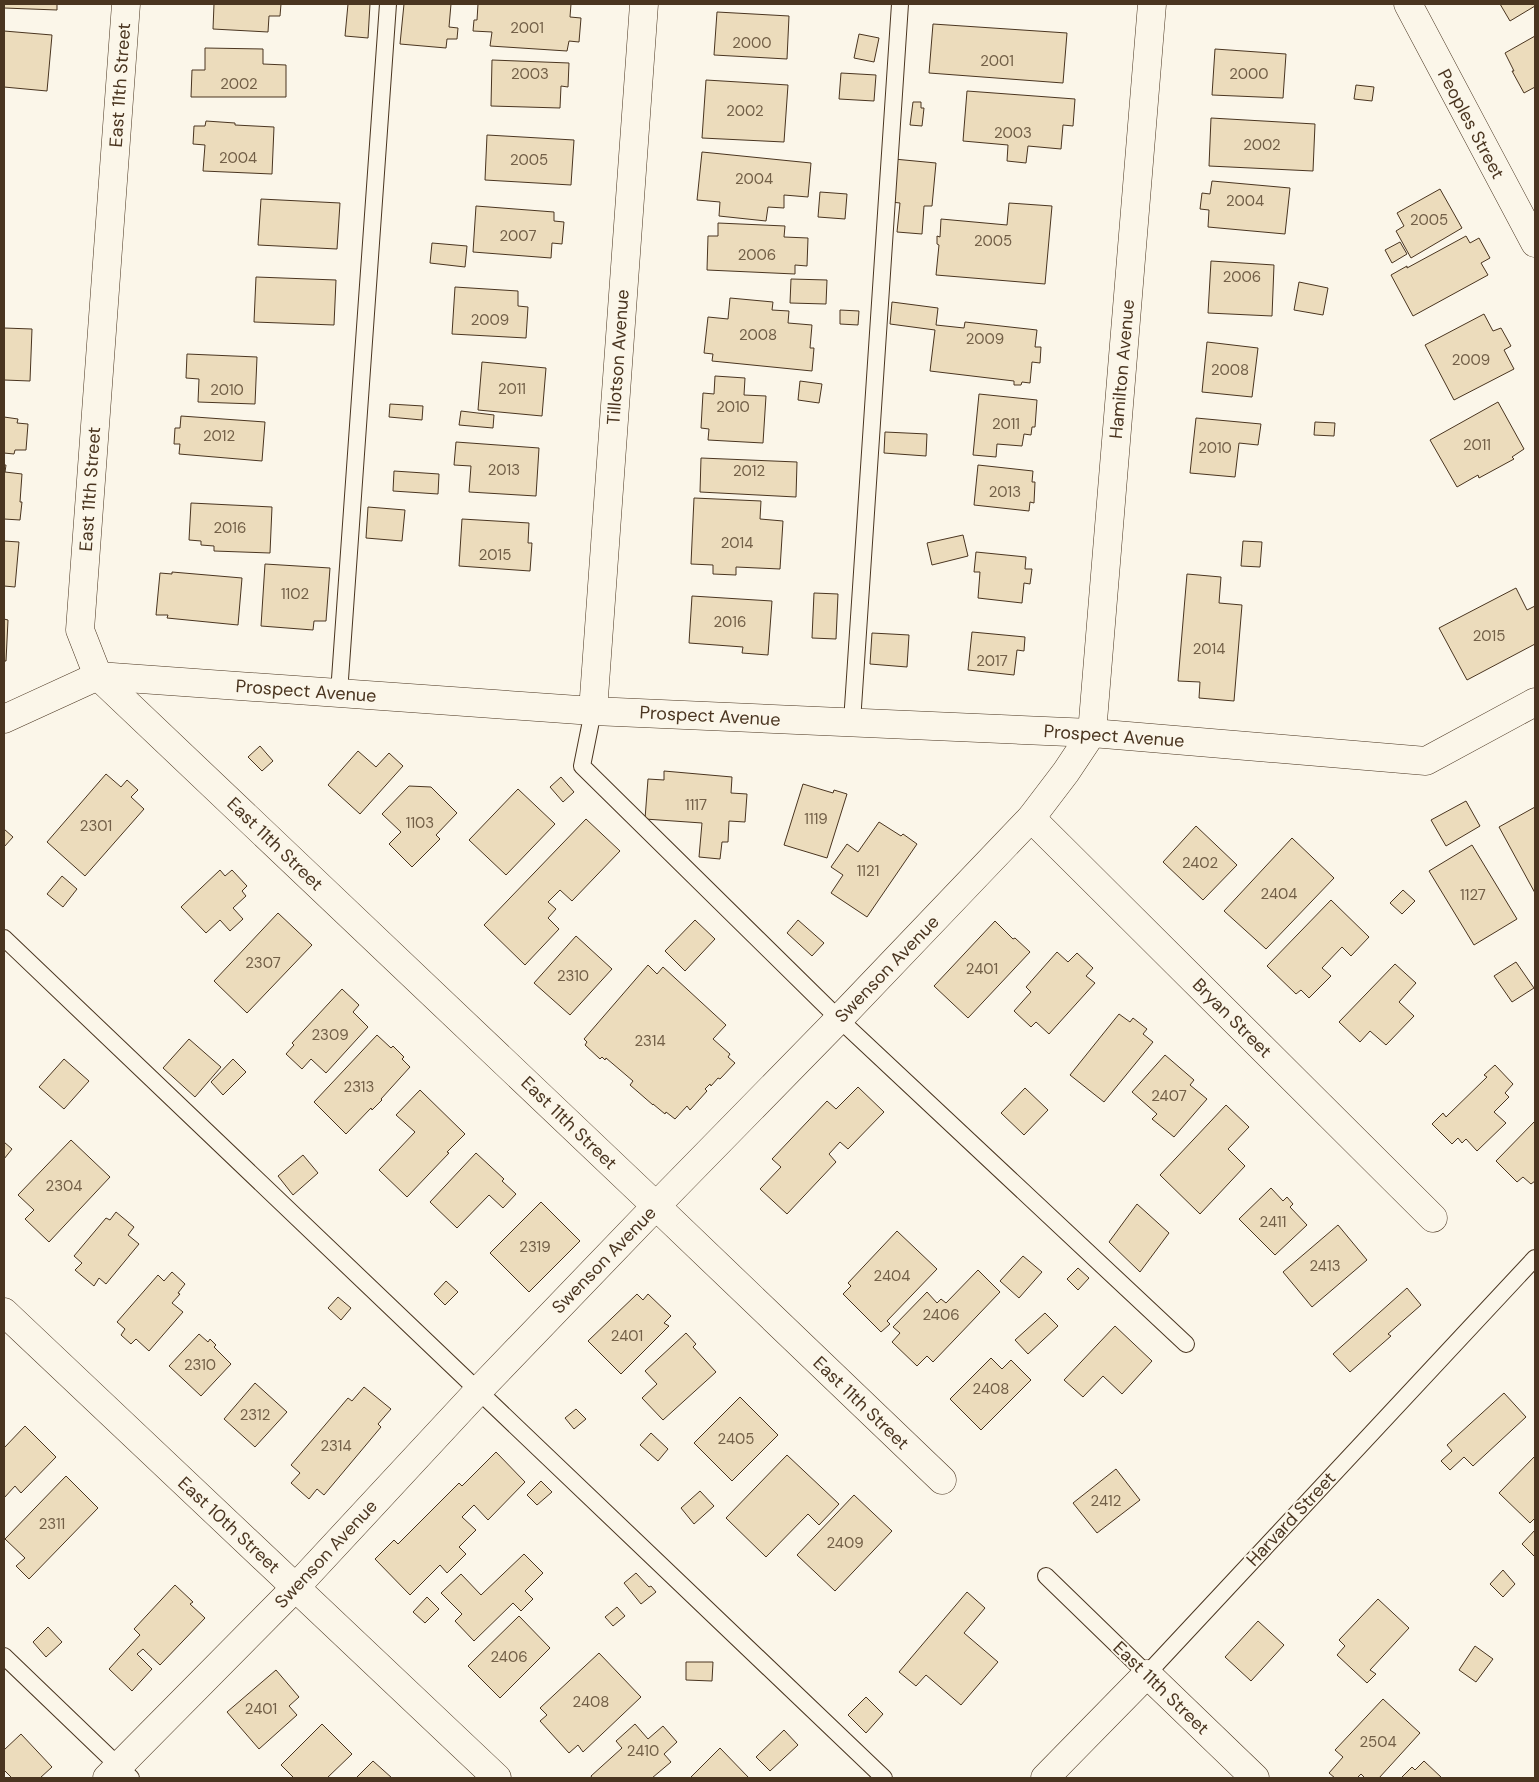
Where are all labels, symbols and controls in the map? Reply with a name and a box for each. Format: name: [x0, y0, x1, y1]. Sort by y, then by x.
house number: 2001: [510, 18, 544, 38]
street label: East 11th Street: [104, 22, 136, 148]
house number: 2000: [732, 33, 772, 53]
house number: 2001: [980, 51, 1014, 71]
house number: 2003: [511, 64, 549, 84]
house number: 2000: [1229, 64, 1269, 84]
street label: Peoples Street: [1432, 65, 1510, 183]
house number: 2002: [220, 74, 258, 94]
house number: 2002: [726, 101, 764, 121]
house number: 2003: [994, 123, 1032, 143]
house number: 2002: [1243, 135, 1281, 155]
house number: 2004: [219, 148, 257, 168]
house number: 2005: [510, 150, 548, 170]
house number: 2004: [735, 169, 773, 189]
house number: 2004: [1226, 191, 1264, 211]
house number: 2005: [1410, 210, 1448, 230]
house number: 2007: [500, 226, 536, 246]
house number: 2005: [974, 231, 1012, 251]
house number: 2006: [738, 245, 776, 265]
house number: 2006: [1223, 267, 1261, 287]
street label: Tillotson Avenue: [601, 288, 635, 426]
street label: Hamilton Avenue: [1104, 298, 1140, 440]
house number: 2009: [471, 310, 509, 330]
house number: 2008: [739, 325, 777, 345]
house number: 2009: [966, 329, 1004, 349]
house number: 2009: [1452, 350, 1490, 370]
house number: 2008: [1211, 360, 1249, 380]
house number: 2011: [498, 379, 526, 399]
house number: 2010: [210, 380, 244, 400]
house number: 2010: [716, 397, 750, 417]
house number: 2011: [992, 414, 1020, 434]
street label: East 11th Street: [74, 426, 106, 552]
house number: 2012: [203, 426, 235, 446]
house number: 2011: [1463, 435, 1491, 455]
house number: 2010: [1198, 438, 1232, 458]
house number: 2013: [488, 460, 520, 480]
house number: 2012: [733, 461, 765, 481]
house number: 2013: [989, 482, 1021, 502]
house number: 2016: [214, 518, 246, 538]
house number: 2014: [721, 533, 753, 553]
house number: 2015: [479, 545, 511, 565]
house number: 1102: [281, 584, 309, 604]
house number: 2016: [714, 612, 746, 632]
house number: 2015: [1473, 626, 1505, 646]
house number: 2014: [1193, 639, 1225, 659]
house number: 2017: [976, 651, 1008, 671]
street label: Prospect Avenue: [235, 674, 377, 708]
street label: Prospect Avenue: [639, 700, 781, 732]
street label: Prospect Avenue: [1043, 719, 1185, 753]
street label: East 11th Street: [222, 792, 328, 896]
house number: 1117: [685, 795, 707, 815]
house number: 1119: [804, 809, 828, 829]
house number: 1103: [406, 813, 434, 833]
house number: 2301: [80, 816, 112, 836]
house number: 2402: [1182, 853, 1218, 873]
house number: 1121: [857, 861, 879, 881]
house number: 2404: [1261, 884, 1297, 904]
house number: 1127: [1460, 885, 1486, 905]
street label: Swenson Avenue: [830, 910, 944, 1028]
house number: 2307: [245, 953, 281, 973]
house number: 2401: [966, 959, 998, 979]
house number: 2310: [557, 966, 589, 986]
street label: Bryan Street: [1187, 973, 1277, 1063]
house number: 2309: [311, 1025, 349, 1045]
house number: 2314: [634, 1031, 666, 1051]
street label: East 11th Street: [516, 1071, 622, 1175]
house number: 2313: [344, 1077, 374, 1097]
house number: 2407: [1151, 1086, 1187, 1106]
house number: 2304: [46, 1176, 82, 1196]
street label: Swenson Avenue: [547, 1201, 661, 1319]
house number: 2411: [1260, 1212, 1286, 1232]
house number: 2319: [519, 1237, 551, 1257]
house number: 2413: [1309, 1256, 1341, 1276]
house number: 2404: [874, 1266, 910, 1286]
house number: 2406: [922, 1305, 960, 1325]
house number: 2401: [611, 1326, 643, 1346]
street label: East 11th Street: [808, 1351, 914, 1455]
house number: 2310: [184, 1355, 216, 1375]
house number: 2408: [973, 1379, 1009, 1399]
house number: 2312: [240, 1405, 270, 1425]
house number: 2405: [718, 1429, 754, 1449]
house number: 2314: [320, 1436, 352, 1456]
street label: Harvard Street: [1241, 1467, 1341, 1571]
street label: East 10th Street: [173, 1471, 285, 1579]
house number: 2412: [1091, 1491, 1121, 1511]
street label: Swenson Avenue: [269, 1494, 383, 1614]
house number: 2311: [39, 1514, 65, 1534]
house number: 2409: [826, 1533, 864, 1553]
street label: East 11th Street: [1108, 1636, 1214, 1740]
house number: 2406: [490, 1647, 528, 1667]
house number: 2408: [573, 1692, 609, 1712]
house number: 2401: [245, 1699, 277, 1719]
house number: 2504: [1359, 1732, 1397, 1752]
house number: 2410: [627, 1741, 659, 1761]

